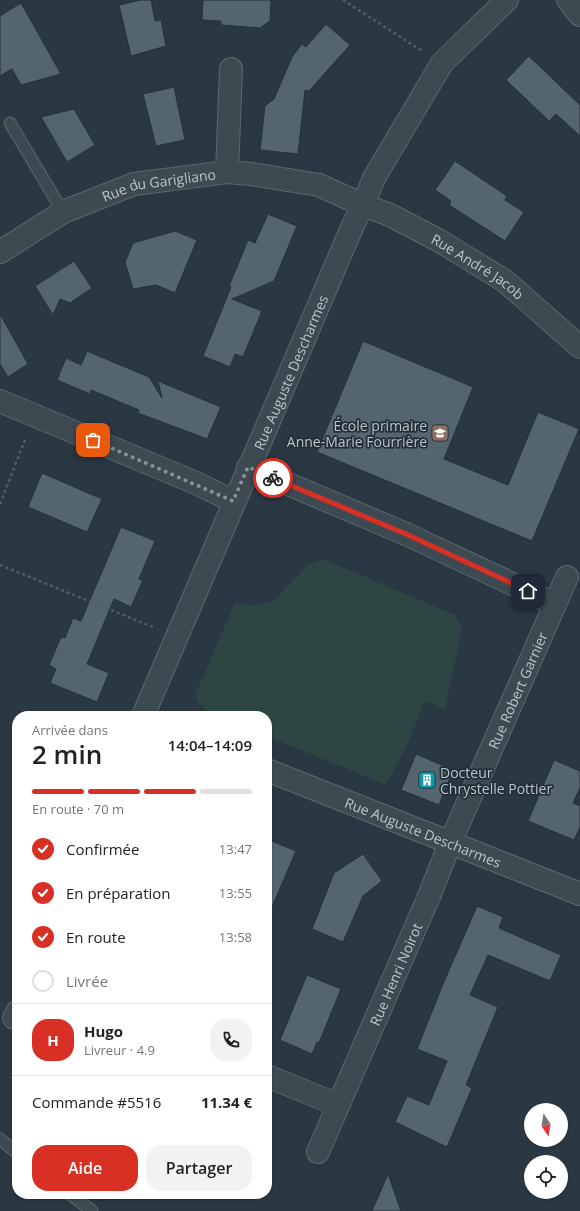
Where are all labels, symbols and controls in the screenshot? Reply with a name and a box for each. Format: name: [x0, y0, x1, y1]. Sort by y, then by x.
street label: Rue du Garigliano: [99, 164, 217, 205]
street label: Rue André Jacob: [428, 229, 528, 303]
street label: Rue Auguste Descharmes: [249, 292, 332, 453]
place label: École primaire Anne-Marie Fourrière: [287, 416, 427, 451]
pin: [76, 423, 110, 457]
school or university icon: École primaire Anne-Marie Fourrière: [430, 423, 450, 443]
icon: bag: [82, 429, 104, 451]
courier: [253, 458, 293, 498]
icon: bike: [262, 467, 284, 489]
pin: [511, 574, 545, 608]
icon: home: [517, 580, 539, 602]
street label: Rue Robert Garnier: [483, 628, 551, 752]
text: Arrivée dans: [32, 721, 108, 739]
text: 14:04–14:09: [168, 735, 252, 755]
text: 2 min: [32, 736, 102, 772]
place label: Docteur Chrystelle Pottier: [440, 763, 552, 798]
building icon: Docteur Chrystelle Pottier: [417, 770, 437, 790]
street label: Rue Auguste Descharmes: [342, 792, 504, 872]
text: En route · 70 m: [32, 800, 124, 818]
icon: check: [32, 838, 54, 860]
text: Confirmée: [66, 839, 139, 859]
text: 13:47: [219, 840, 252, 858]
icon: check: [32, 882, 54, 904]
text: En préparation: [66, 883, 171, 903]
text: 13:55: [219, 884, 252, 902]
street label: Rue Henri Noirot: [365, 920, 426, 1028]
icon: check: [32, 926, 54, 948]
text: En route: [66, 927, 126, 947]
text: 13:58: [219, 928, 252, 946]
text: Livrée: [66, 971, 108, 991]
button: phone: [210, 1019, 252, 1061]
text: Hugo: [84, 1021, 123, 1041]
text: H: [47, 1030, 59, 1050]
text: Livreur · 4.9: [84, 1041, 155, 1059]
text: Commande #5516: [32, 1092, 161, 1112]
text: 11.34 €: [201, 1092, 252, 1112]
north arrow: [524, 1103, 568, 1147]
map controls: [524, 1103, 568, 1199]
button: Aide: [32, 1145, 138, 1191]
button: Partager: [146, 1145, 252, 1191]
button: locate: [524, 1155, 568, 1199]

